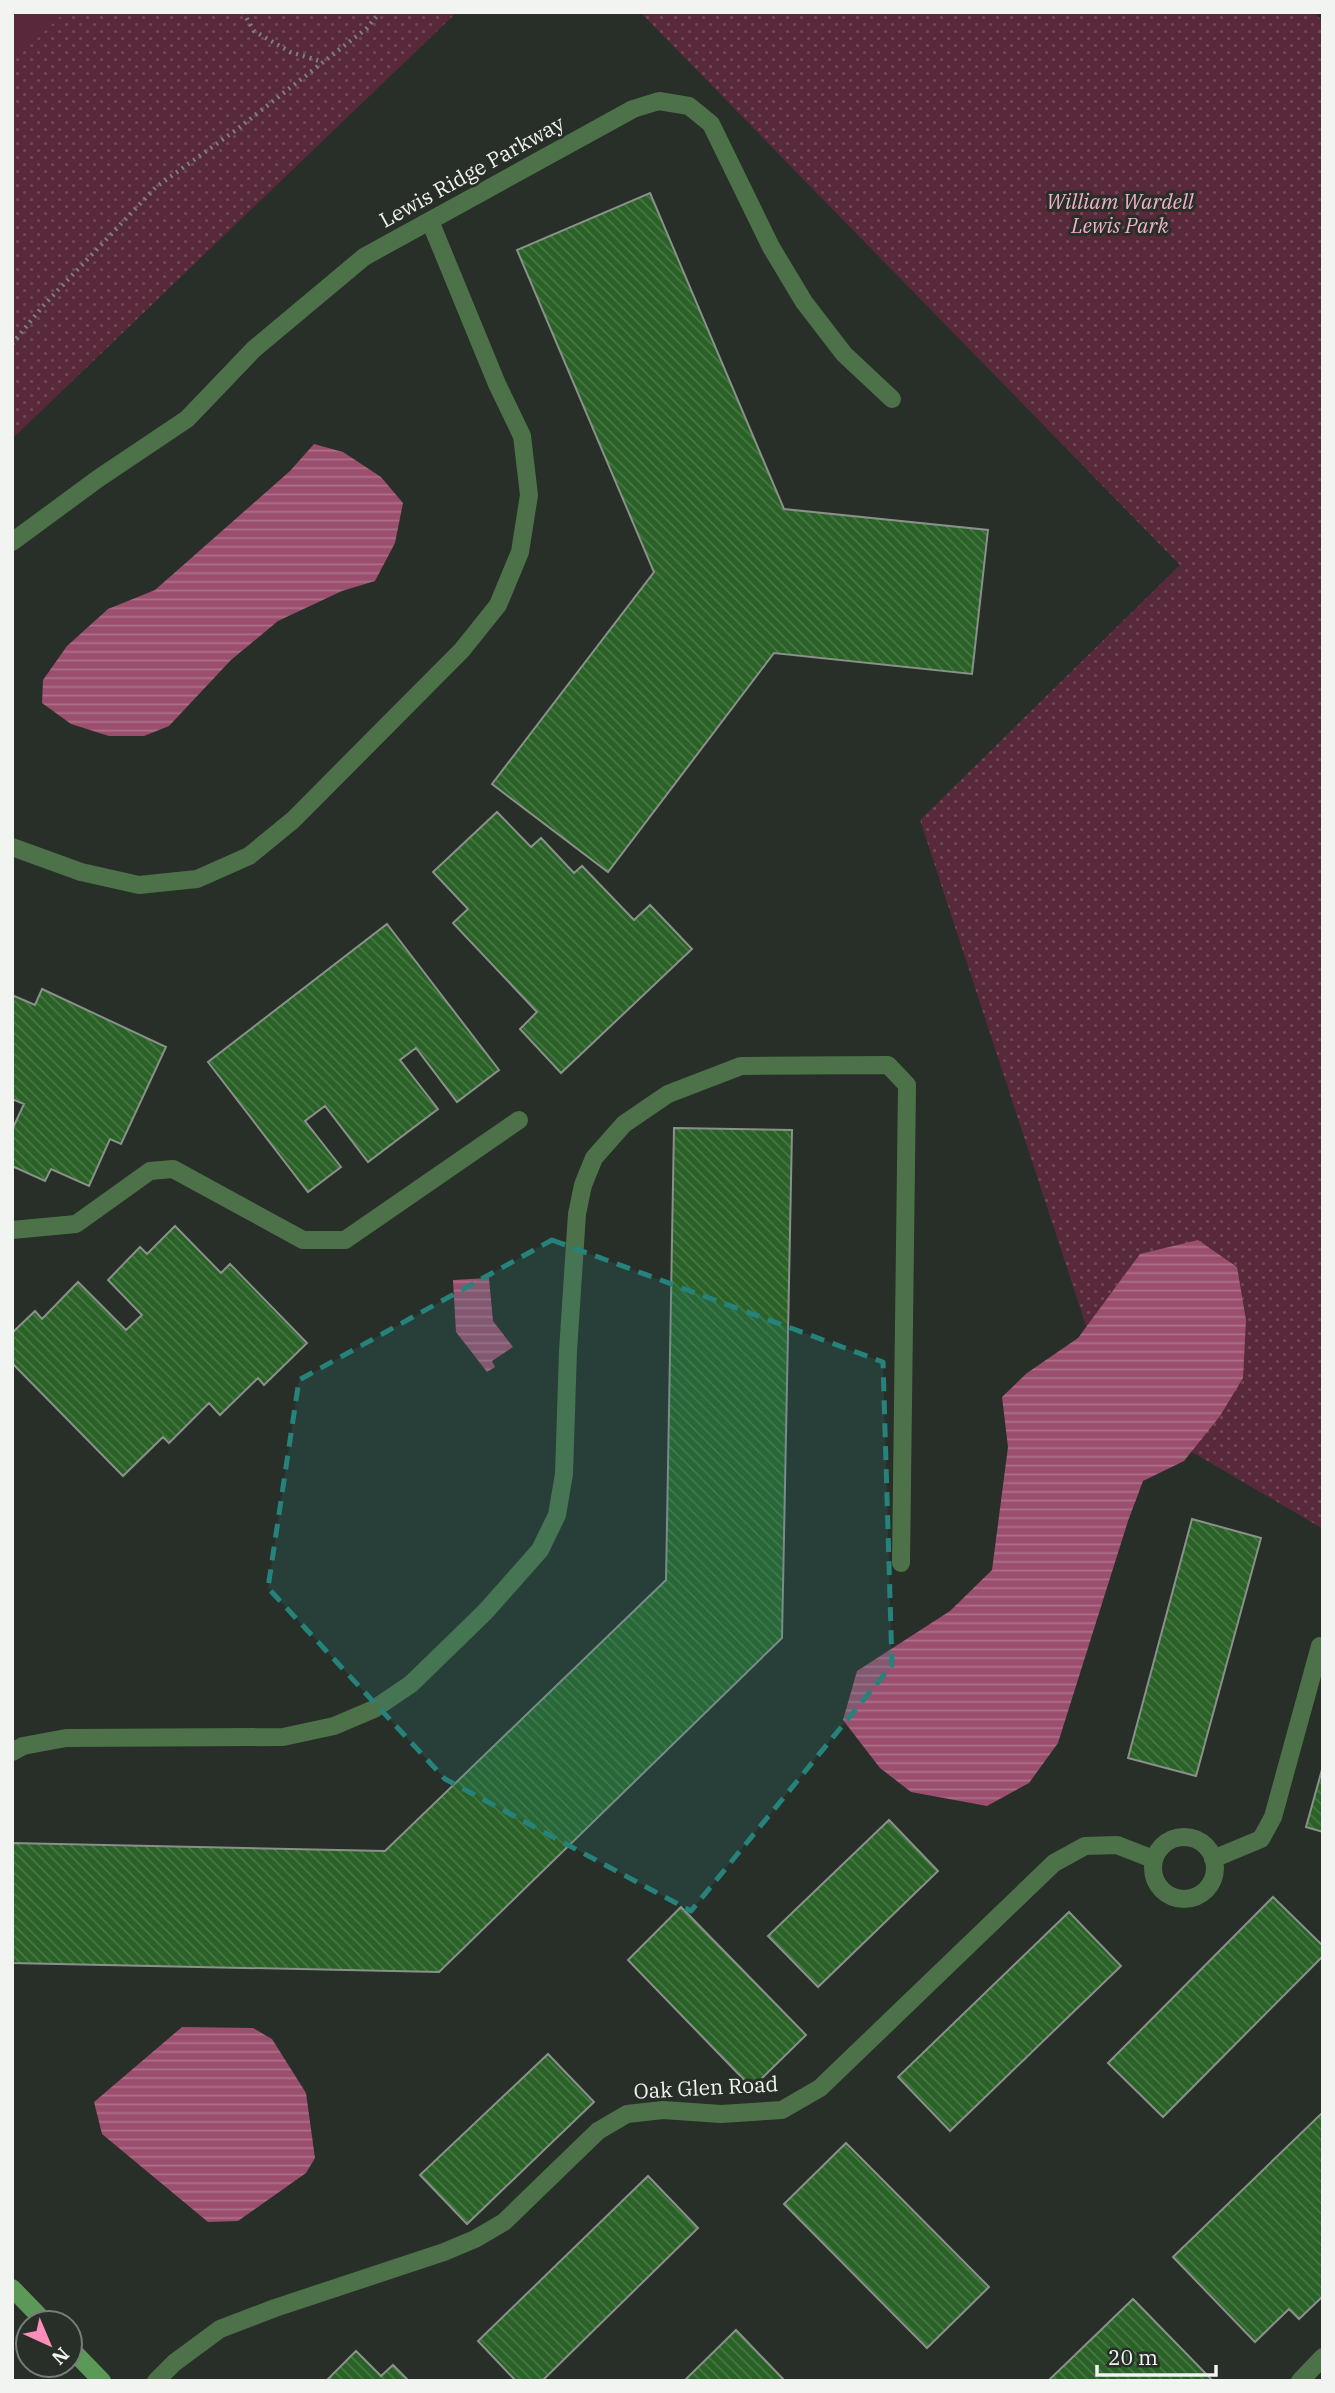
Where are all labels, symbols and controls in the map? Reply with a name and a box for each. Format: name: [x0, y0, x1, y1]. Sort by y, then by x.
street label: Lewis Ridge Parkway: [374, 108, 570, 234]
park label: William Wardell Lewis Park: [1046, 187, 1195, 239]
street label: Oak Glen Road: [633, 2069, 779, 2105]
north arrow: [14, 2309, 84, 2379]
scale bar: [1097, 2334, 1216, 2378]
text: N: [47, 2342, 75, 2370]
text: 20 m: [1108, 2343, 1158, 2371]

